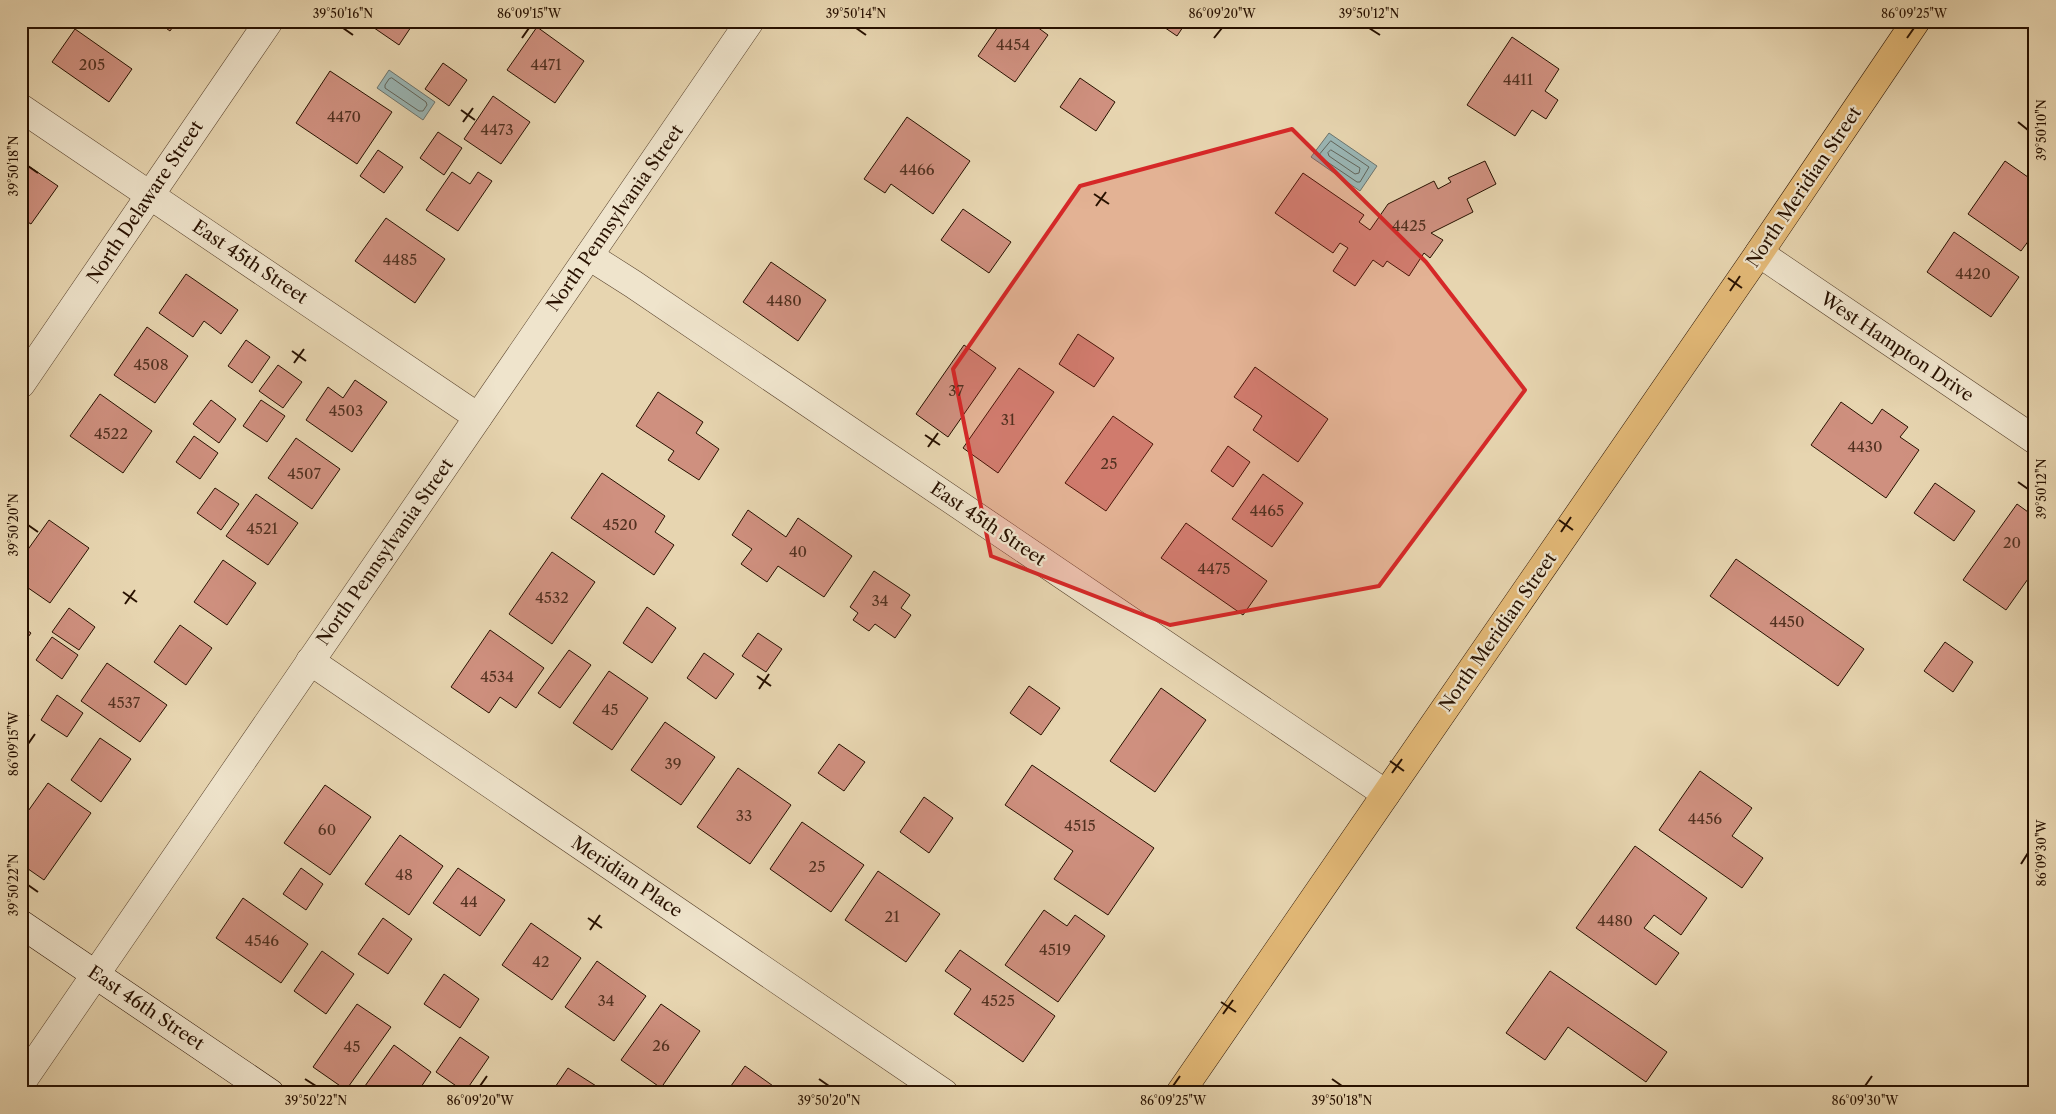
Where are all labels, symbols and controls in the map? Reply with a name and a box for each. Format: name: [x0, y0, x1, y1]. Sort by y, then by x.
text: 39°50'16"N: [313, 6, 373, 21]
text: 86°09'15"W: [497, 6, 562, 21]
text: 39°50'14"N: [826, 6, 886, 21]
text: 86°09'20"W: [1188, 6, 1256, 21]
text: 39°50'12"N: [1339, 6, 1399, 21]
text: 86°09'25"W: [1881, 6, 1948, 21]
house number: 4454: [996, 35, 1030, 54]
house number: 205: [79, 55, 105, 74]
house number: 4471: [530, 55, 562, 74]
house number: 4411: [1503, 70, 1534, 89]
text: 39°50'10"N: [2034, 99, 2049, 161]
street label: North Meridian Street: [1742, 102, 1866, 272]
house number: 4470: [327, 107, 361, 126]
street label: North Delaware Street: [82, 116, 208, 288]
house number: 4473: [481, 120, 514, 139]
street label: North Pennsylvania Street: [542, 120, 688, 316]
text: 39°50'18"N: [6, 136, 21, 196]
house number: 4466: [900, 160, 935, 179]
street label: East 45th Street: [188, 215, 312, 309]
house number: 4425: [1392, 216, 1426, 235]
house number: 4485: [383, 250, 417, 269]
house number: 4420: [1955, 264, 1991, 283]
street label: West Hampton Drive: [1815, 287, 1978, 406]
house number: 4480: [766, 291, 802, 310]
house number: 4508: [133, 355, 169, 374]
house number: 37: [948, 381, 964, 400]
house number: 4503: [329, 401, 363, 420]
house number: 31: [1001, 410, 1016, 429]
house number: 4522: [94, 424, 128, 443]
house number: 4430: [1847, 437, 1883, 456]
street label: North Pennsylvania Street: [312, 454, 458, 650]
house number: 25: [1101, 454, 1117, 473]
text: 39°50'12"N: [2034, 459, 2049, 519]
house number: 4507: [287, 464, 321, 483]
street label: East 45th Street: [926, 477, 1050, 571]
text: 39°50'20"N: [6, 493, 21, 557]
house number: 4465: [1250, 501, 1284, 520]
house number: 4520: [603, 515, 637, 534]
house number: 4521: [246, 519, 279, 538]
house number: 20: [2003, 533, 2021, 552]
house number: 40: [789, 542, 807, 561]
street label: North Meridian Street: [1435, 548, 1562, 716]
house number: 4475: [1198, 559, 1230, 578]
house number: 4532: [535, 588, 569, 607]
house number: 34: [872, 591, 888, 610]
house number: 4450: [1770, 612, 1805, 631]
house number: 4534: [480, 667, 514, 686]
house number: 4537: [108, 693, 141, 712]
house number: 45: [602, 700, 618, 719]
text: 86°09'15"W: [6, 711, 21, 776]
house number: 39: [664, 754, 682, 773]
house number: 33: [736, 806, 752, 825]
house number: 4456: [1688, 809, 1722, 828]
house number: 4515: [1064, 816, 1096, 835]
text: 86°09'30"W: [2034, 819, 2049, 886]
house number: 60: [318, 820, 336, 839]
street label: Meridian Place: [567, 832, 687, 922]
text: 39°50'22"N: [6, 854, 21, 916]
house number: 25: [809, 857, 825, 876]
house number: 48: [395, 865, 413, 884]
house number: 44: [460, 892, 478, 911]
house number: 21: [885, 907, 900, 926]
house number: 4480: [1597, 911, 1633, 930]
house number: 4546: [245, 931, 279, 950]
house number: 4519: [1039, 940, 1071, 959]
house number: 42: [532, 952, 550, 971]
street label: East 46th Street: [84, 961, 209, 1055]
house number: 34: [598, 991, 614, 1010]
house number: 4525: [981, 991, 1015, 1010]
house number: 26: [652, 1036, 670, 1055]
house number: 45: [344, 1037, 360, 1056]
text: 39°50'22"N: [285, 1093, 347, 1108]
text: 86°09'20"W: [446, 1093, 514, 1108]
text: 39°50'20"N: [797, 1093, 861, 1108]
text: 86°09'25"W: [1140, 1093, 1207, 1108]
text: 39°50'18"N: [1312, 1093, 1372, 1108]
text: 86°09'30"W: [1832, 1093, 1899, 1108]

